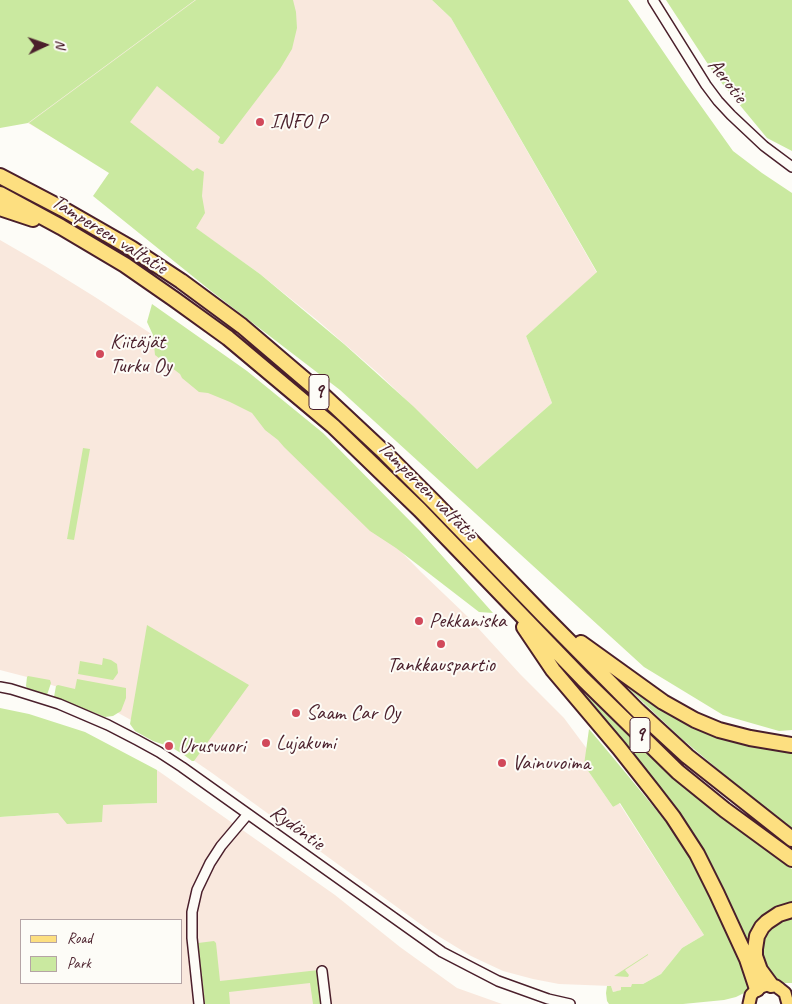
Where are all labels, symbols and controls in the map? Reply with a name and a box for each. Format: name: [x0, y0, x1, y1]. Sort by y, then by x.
north arrow: [20, 20, 70, 70]
text: N: [52, 39, 69, 49]
street label: Aerotie: [702, 54, 752, 108]
place label: INFO P: [270, 109, 326, 135]
marker: INFO P: [254, 116, 266, 128]
street label: Tampereen valtatie: [46, 189, 172, 281]
place label: Kiitäjät Turku Oy: [110, 329, 172, 379]
marker: Kiitäjät Turku Oy: [94, 348, 106, 360]
road number: 9: [309, 374, 329, 410]
street label: Tampereen valtatie: [372, 436, 482, 546]
place label: Pekkaniska: [429, 608, 506, 634]
marker: Pekkaniska: [413, 615, 425, 627]
marker: Tankkauspartio: [435, 638, 447, 650]
place label: Tankkauspartio: [387, 652, 495, 678]
place label: Saam Car Oy: [306, 700, 400, 726]
marker: Saam Car Oy: [290, 707, 302, 719]
road number: 9: [630, 718, 650, 752]
place label: Lujakumi: [276, 730, 336, 756]
place label: Urusvuori: [179, 733, 246, 759]
marker: Lujakumi: [260, 737, 272, 749]
marker: Urusvuori: [163, 740, 175, 752]
place label: Vainuvoima: [512, 750, 590, 776]
marker: Vainuvoima: [496, 757, 508, 769]
street label: Rydöntie: [265, 800, 329, 856]
legend: [20, 919, 182, 984]
text: Road: [67, 929, 92, 948]
text: Park: [67, 954, 91, 973]

